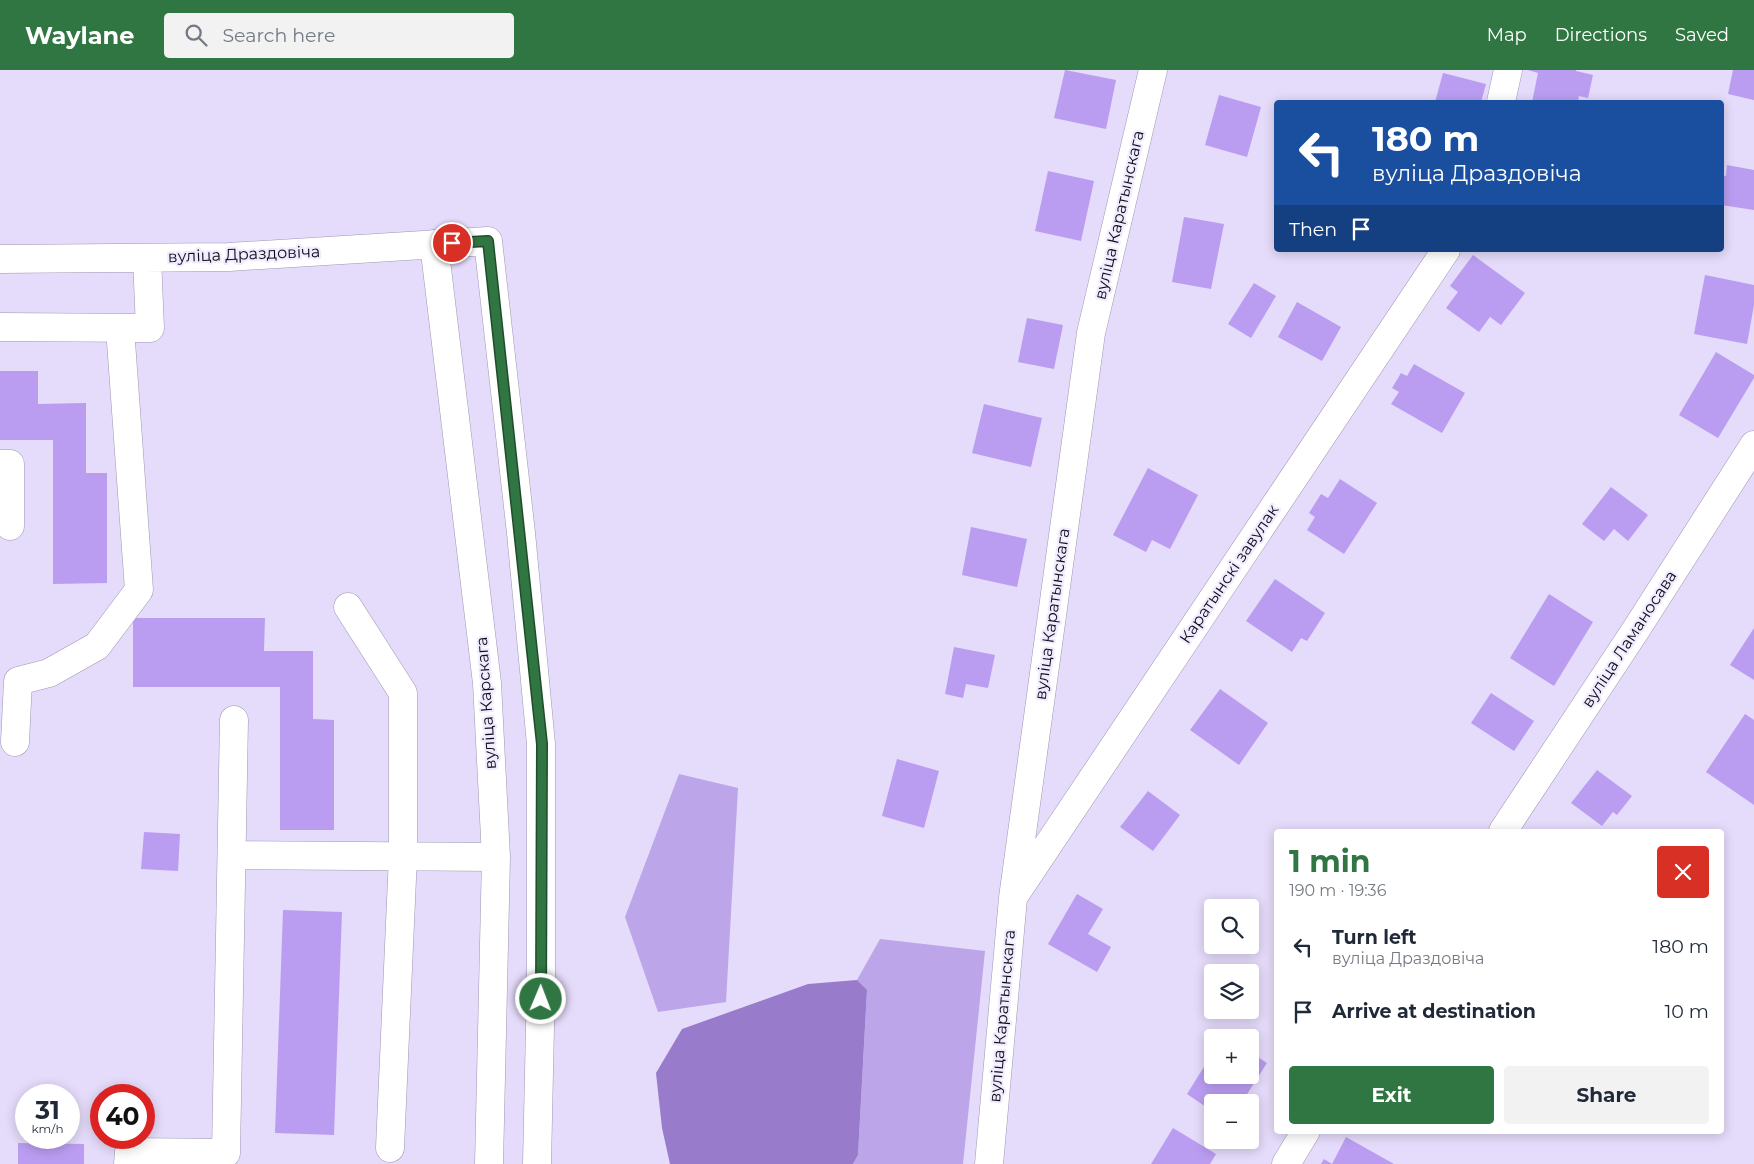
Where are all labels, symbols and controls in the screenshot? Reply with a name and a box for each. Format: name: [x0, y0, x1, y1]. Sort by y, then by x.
search box: [164, 13, 514, 58]
text: Waylane: [25, 21, 134, 50]
icon: search: [182, 21, 210, 49]
text: Search here: [222, 24, 335, 47]
text: Map: [1487, 24, 1527, 46]
text: Directions: [1555, 24, 1647, 46]
text: Saved: [1675, 24, 1729, 46]
text: 180 m: [1372, 117, 1479, 160]
icon: left: [1289, 120, 1354, 185]
street label: вуліца Каратынскага: [1090, 129, 1148, 301]
text: вуліца Драздовіча: [1372, 160, 1581, 187]
icon: arrive: [1347, 215, 1375, 243]
text: Then: [1289, 218, 1337, 241]
pin: [431, 222, 473, 264]
icon: arrive: [438, 229, 466, 257]
street label: вуліца Драздовіча: [168, 242, 320, 266]
street label: Каратынскі завулак: [1175, 500, 1283, 647]
street label: вуліца Каратынскага: [1031, 527, 1073, 701]
street label: вуліца Ламаносава: [1578, 567, 1680, 711]
street label: вуліца Карскага: [472, 636, 500, 770]
text: 1 min: [1289, 843, 1370, 880]
button: close: [1657, 846, 1709, 898]
text: 190 m · 19:36: [1289, 881, 1386, 900]
map controls: [1204, 899, 1259, 1149]
button: search: [1204, 899, 1259, 954]
text: Turn left: [1332, 926, 1417, 949]
street label: вуліца Каратынскага: [985, 929, 1019, 1103]
icon: left: [1289, 933, 1317, 961]
text: 180 m: [1652, 935, 1709, 958]
text: вуліца Драздовіча: [1332, 949, 1484, 968]
button: layers: [1204, 964, 1259, 1019]
position arrow: [514, 972, 566, 1024]
icon: arrive: [1289, 998, 1317, 1026]
text: Arrive at destination: [1332, 1000, 1536, 1023]
text: 10 m: [1664, 1000, 1709, 1023]
button: +: [1204, 1029, 1259, 1084]
button: Exit: [1289, 1066, 1494, 1124]
button: Share: [1504, 1066, 1709, 1124]
speed limit sign: 40: [90, 1084, 155, 1149]
button: −: [1204, 1094, 1259, 1149]
text: 31: [35, 1095, 60, 1125]
text: km/h: [31, 1121, 64, 1136]

